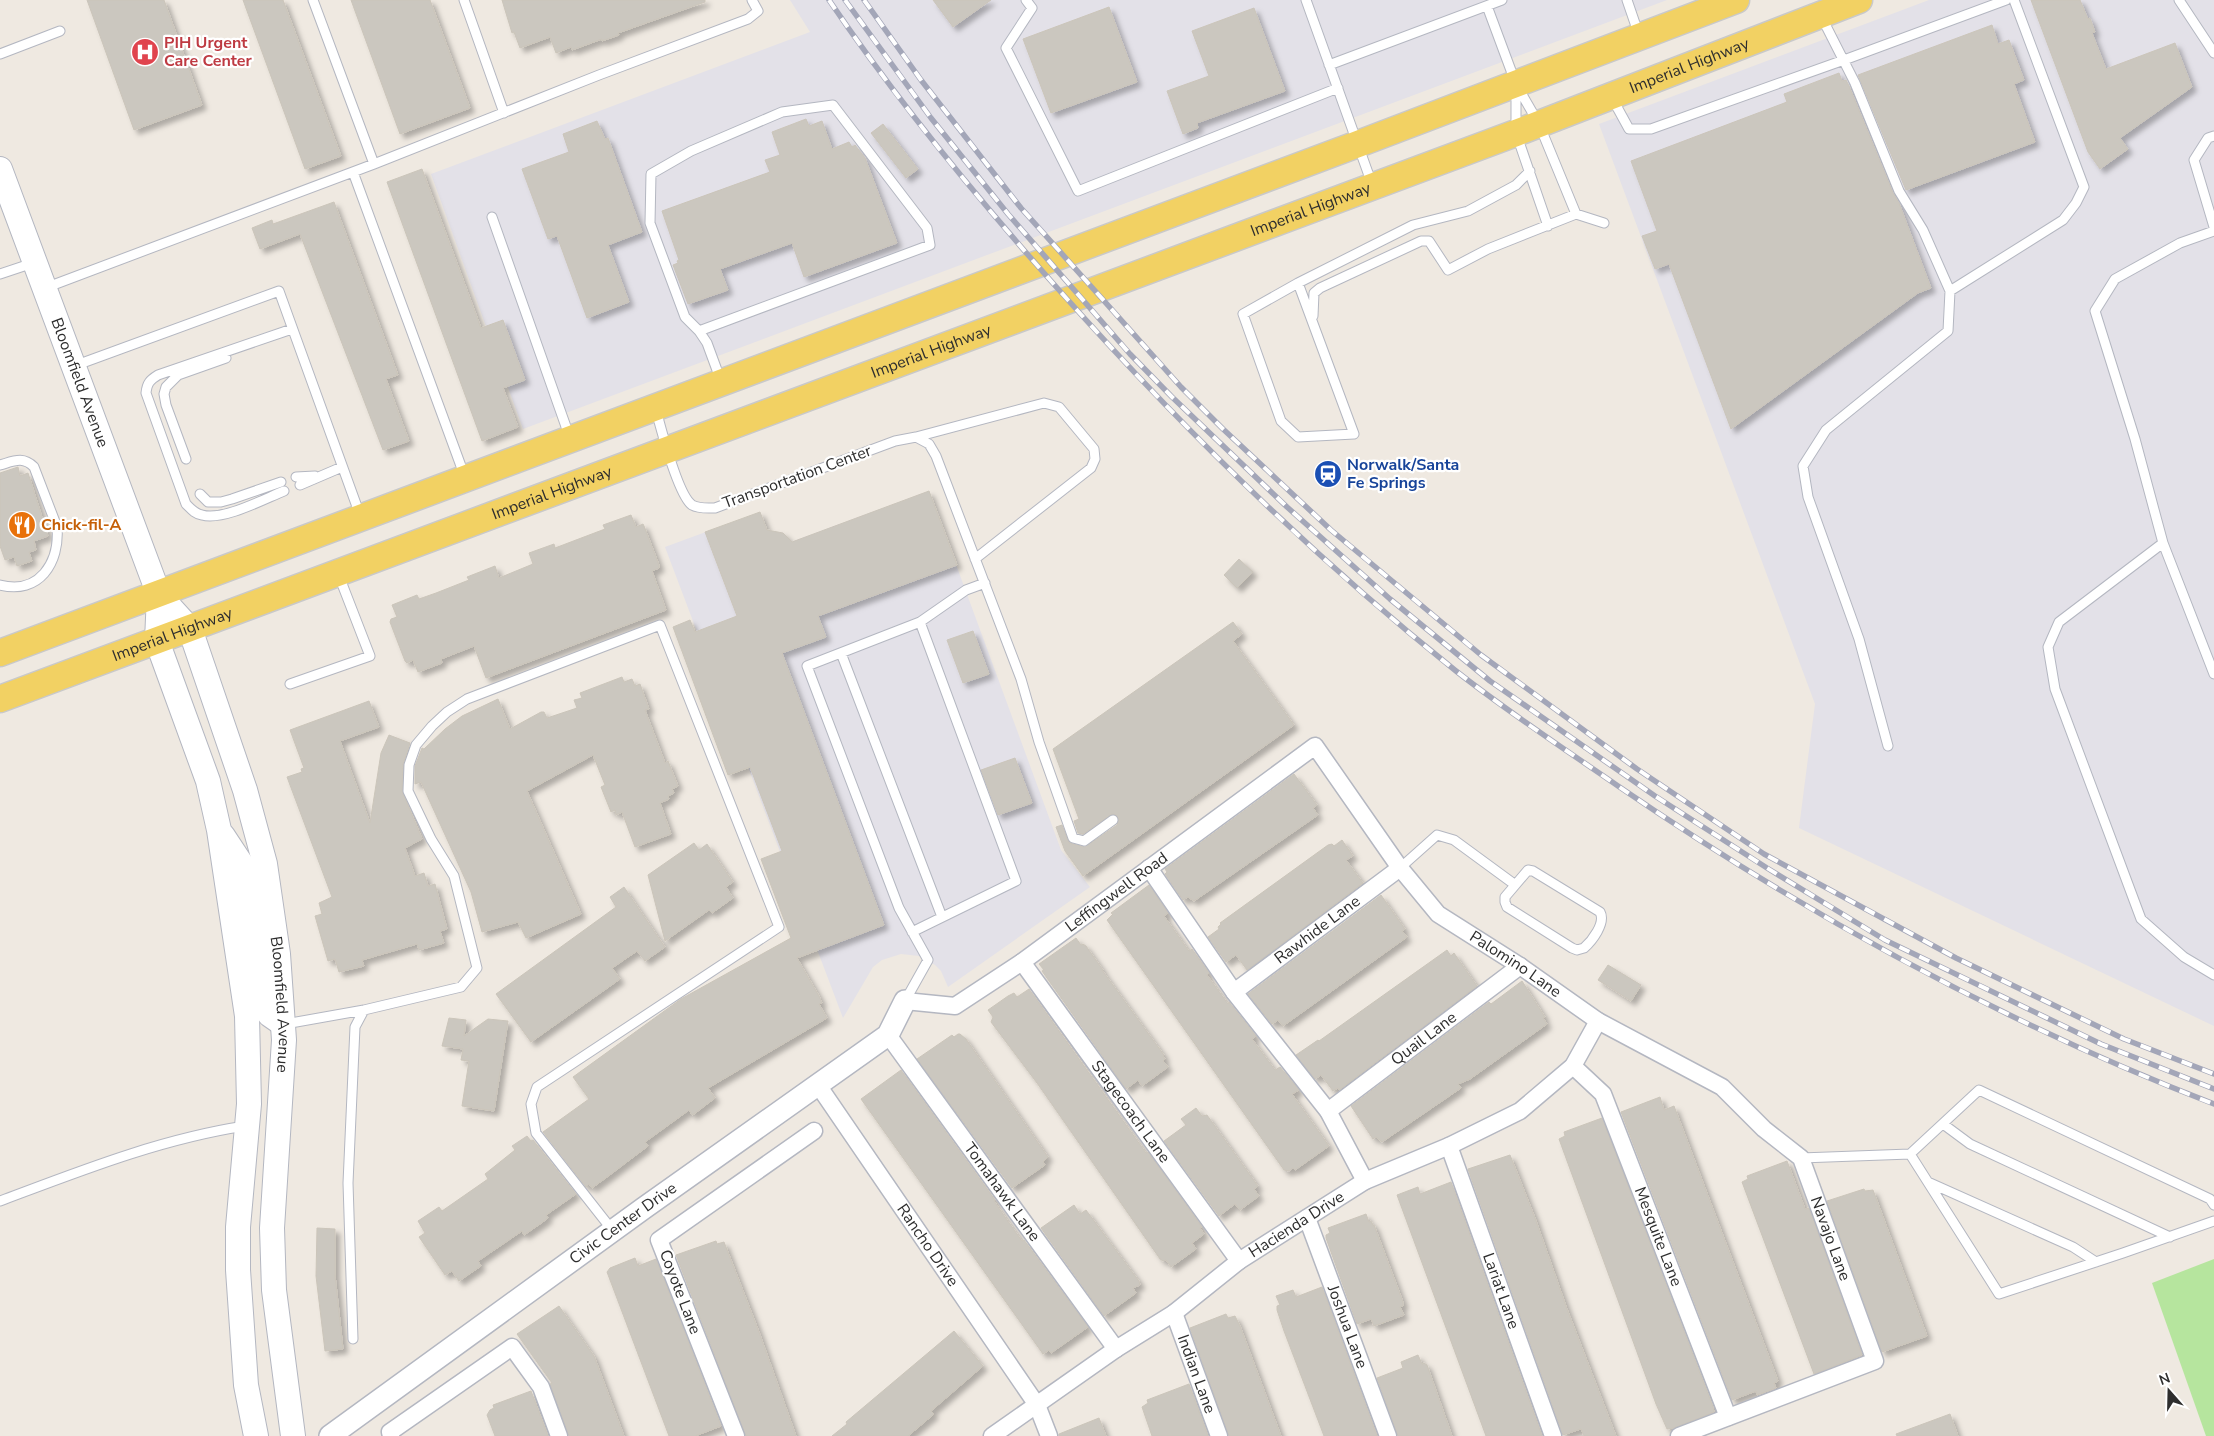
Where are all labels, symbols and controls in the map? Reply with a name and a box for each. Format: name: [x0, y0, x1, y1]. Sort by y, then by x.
place label: PIH Urgent Care Center: [164, 32, 253, 72]
street label: Imperial Highway: [1626, 32, 1753, 99]
hospital icon: PIH Urgent Care Center: [130, 37, 160, 67]
street label: Imperial Highway: [1247, 177, 1375, 242]
street label: Bloomfield Avenue: [45, 315, 114, 451]
street label: Imperial Highway: [868, 319, 995, 384]
street label: Transportation Center: [720, 440, 875, 514]
place label: Norwalk/Santa Fe Springs: [1347, 454, 1459, 494]
station icon: Norwalk/Santa Fe Springs: [1313, 459, 1343, 489]
street label: Imperial Highway: [489, 460, 616, 525]
restaurant icon: Chick-fil-A: [7, 510, 37, 540]
place label: Chick-fil-A: [41, 514, 121, 536]
street label: Imperial Highway: [109, 602, 236, 667]
street label: Leffingwell Road: [1061, 847, 1172, 937]
street label: Rawhide Lane: [1270, 890, 1365, 969]
street label: Palomino Lane: [1465, 926, 1566, 1003]
street label: Bloomfield Avenue: [265, 935, 295, 1074]
street label: Quail Lane: [1386, 1007, 1461, 1071]
street label: Stagecoach Lane: [1086, 1056, 1175, 1168]
street label: Tomahawk Lane: [959, 1138, 1045, 1246]
street label: Civic Center Drive: [565, 1177, 681, 1270]
street label: Mesquite Lane: [1629, 1184, 1687, 1290]
street label: Hacienda Drive: [1244, 1186, 1348, 1263]
street label: Navajo Lane: [1805, 1193, 1856, 1284]
street label: Rancho Drive: [891, 1199, 964, 1291]
street label: Coyote Lane: [654, 1247, 706, 1337]
street label: Lariat Lane: [1477, 1250, 1525, 1332]
street label: Joshua Lane: [1322, 1281, 1373, 1371]
street label: Indian Lane: [1172, 1331, 1221, 1417]
north arrow: [2144, 1366, 2194, 1416]
text: N: [2157, 1369, 2173, 1390]

